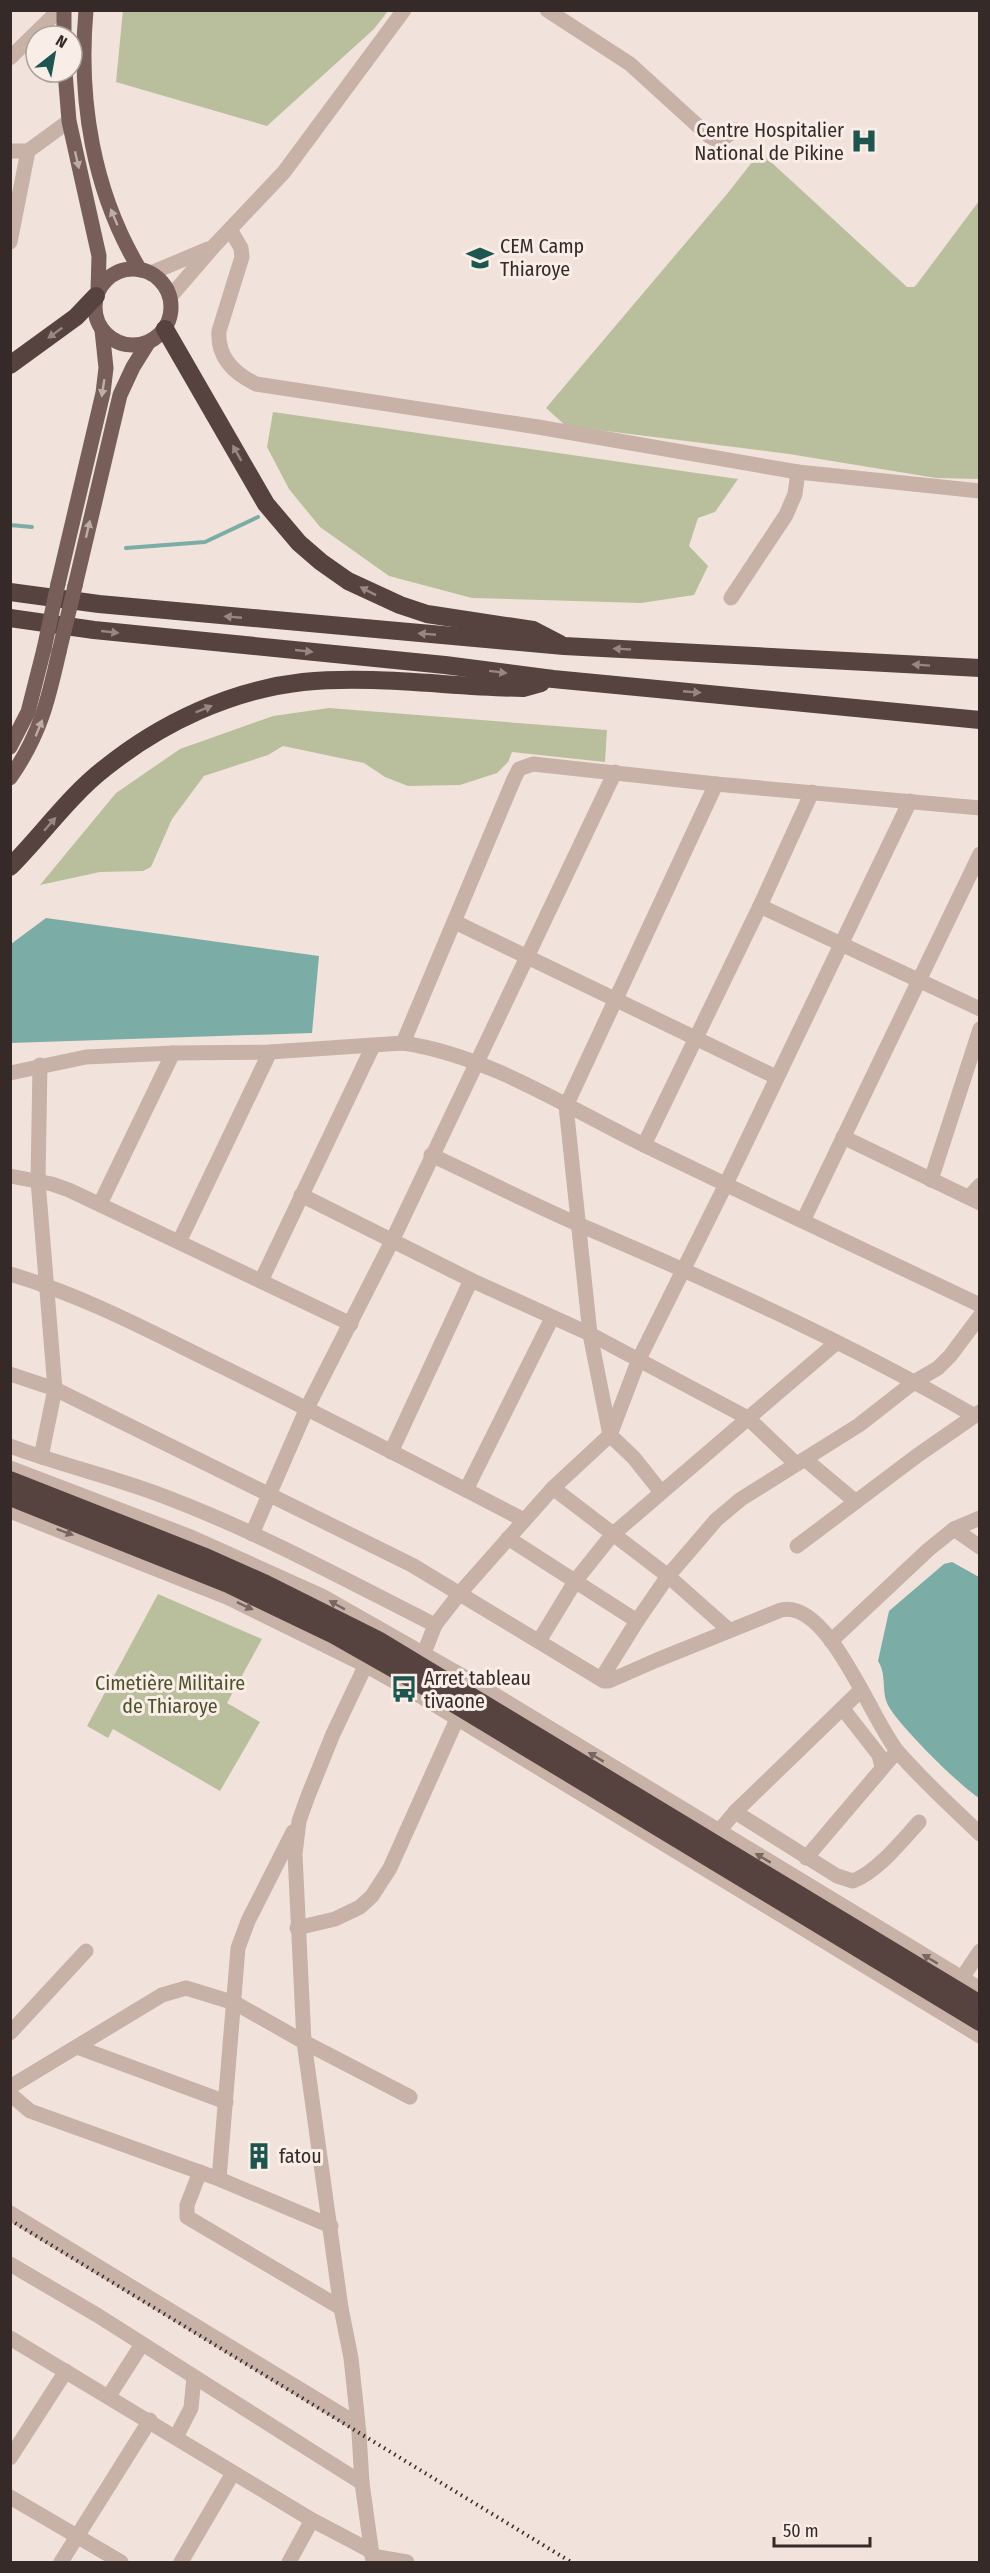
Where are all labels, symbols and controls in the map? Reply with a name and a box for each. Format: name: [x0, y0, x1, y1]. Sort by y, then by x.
north arrow: [24, 24, 84, 84]
text: N: [52, 31, 70, 52]
place label: Centre Hospitalier National de Pikine: [694, 118, 844, 165]
hospital icon: Centre Hospitalier National de Pikine: [849, 126, 879, 156]
one-way arrow: [73, 150, 83, 169]
one-way arrow: [109, 208, 119, 226]
place label: CEM Camp Thiaroye: [500, 234, 584, 281]
school or university icon: CEM Camp Thiaroye: [465, 243, 495, 273]
one-way arrow: [48, 326, 63, 338]
one-way arrow: [99, 379, 108, 398]
one-way arrow: [232, 444, 242, 461]
one-way arrow: [84, 520, 94, 539]
one-way arrow: [360, 587, 377, 596]
one-way arrow: [223, 612, 242, 622]
one-way arrow: [101, 627, 120, 637]
one-way arrow: [418, 629, 437, 639]
one-way arrow: [612, 645, 631, 654]
one-way arrow: [295, 646, 314, 656]
one-way arrow: [912, 660, 931, 669]
one-way arrow: [488, 668, 507, 677]
one-way arrow: [682, 687, 701, 697]
one-way arrow: [196, 704, 214, 714]
one-way arrow: [34, 718, 44, 736]
one-way arrow: [43, 817, 56, 832]
one-way arrow: [56, 1528, 74, 1537]
one-way arrow: [329, 1600, 346, 1610]
one-way arrow: [237, 1601, 254, 1610]
place label: Arret tableau tivaone: [424, 1666, 531, 1713]
park label: Cimetière Militaire de Thiaroye: [95, 1671, 245, 1718]
bus stop icon: Arret tableau tivaone: [389, 1674, 419, 1704]
one-way arrow: [588, 1751, 604, 1762]
one-way arrow: [755, 1852, 771, 1863]
one-way arrow: [922, 1953, 938, 1964]
building icon: fatou: [244, 2141, 274, 2171]
place label: fatou: [279, 2144, 322, 2168]
scale bar: [774, 2510, 870, 2548]
text: 50 m: [783, 2520, 819, 2542]

